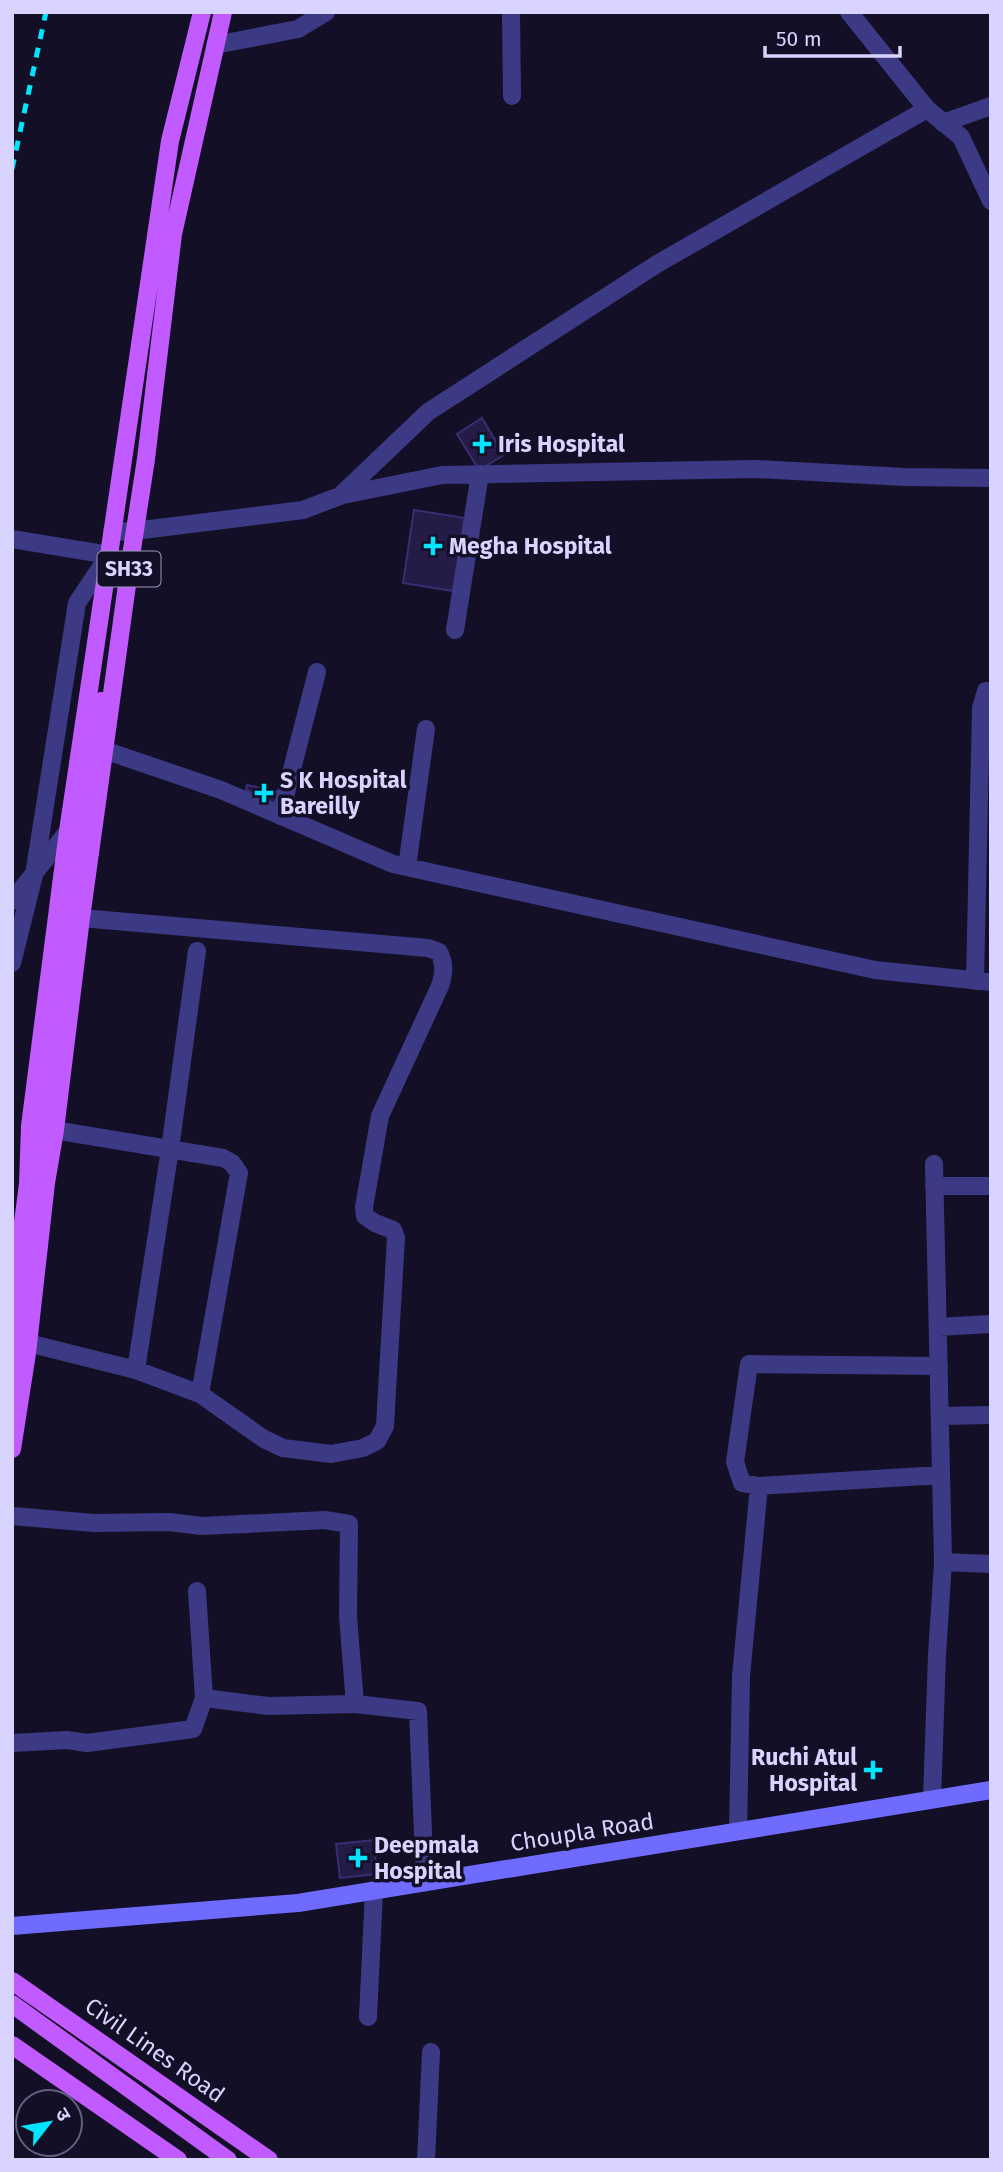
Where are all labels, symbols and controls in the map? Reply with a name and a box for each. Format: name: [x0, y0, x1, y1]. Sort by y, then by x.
scale bar: [765, 14, 900, 58]
text: 50 m: [776, 26, 822, 52]
place label: Iris Hospital: [498, 430, 625, 458]
marker: Iris Hospital: [472, 434, 492, 454]
place label: Megha Hospital: [449, 532, 612, 560]
marker: Megha Hospital: [423, 536, 443, 556]
road number: SH33: [97, 552, 160, 586]
place label: S K Hospital Bareilly: [280, 766, 407, 820]
marker: S K Hospital Bareilly: [254, 783, 274, 803]
place label: Ruchi Atul Hospital: [751, 1743, 857, 1797]
marker: Ruchi Atul Hospital: [863, 1760, 883, 1780]
street label: Choupla Road: [508, 1807, 656, 1857]
place label: Deepmala Hospital: [374, 1831, 479, 1885]
marker: Deepmala Hospital: [348, 1848, 368, 1868]
street label: Civil Lines Road: [80, 1992, 230, 2108]
north arrow: [14, 2088, 84, 2158]
text: उ: [50, 2104, 76, 2126]

